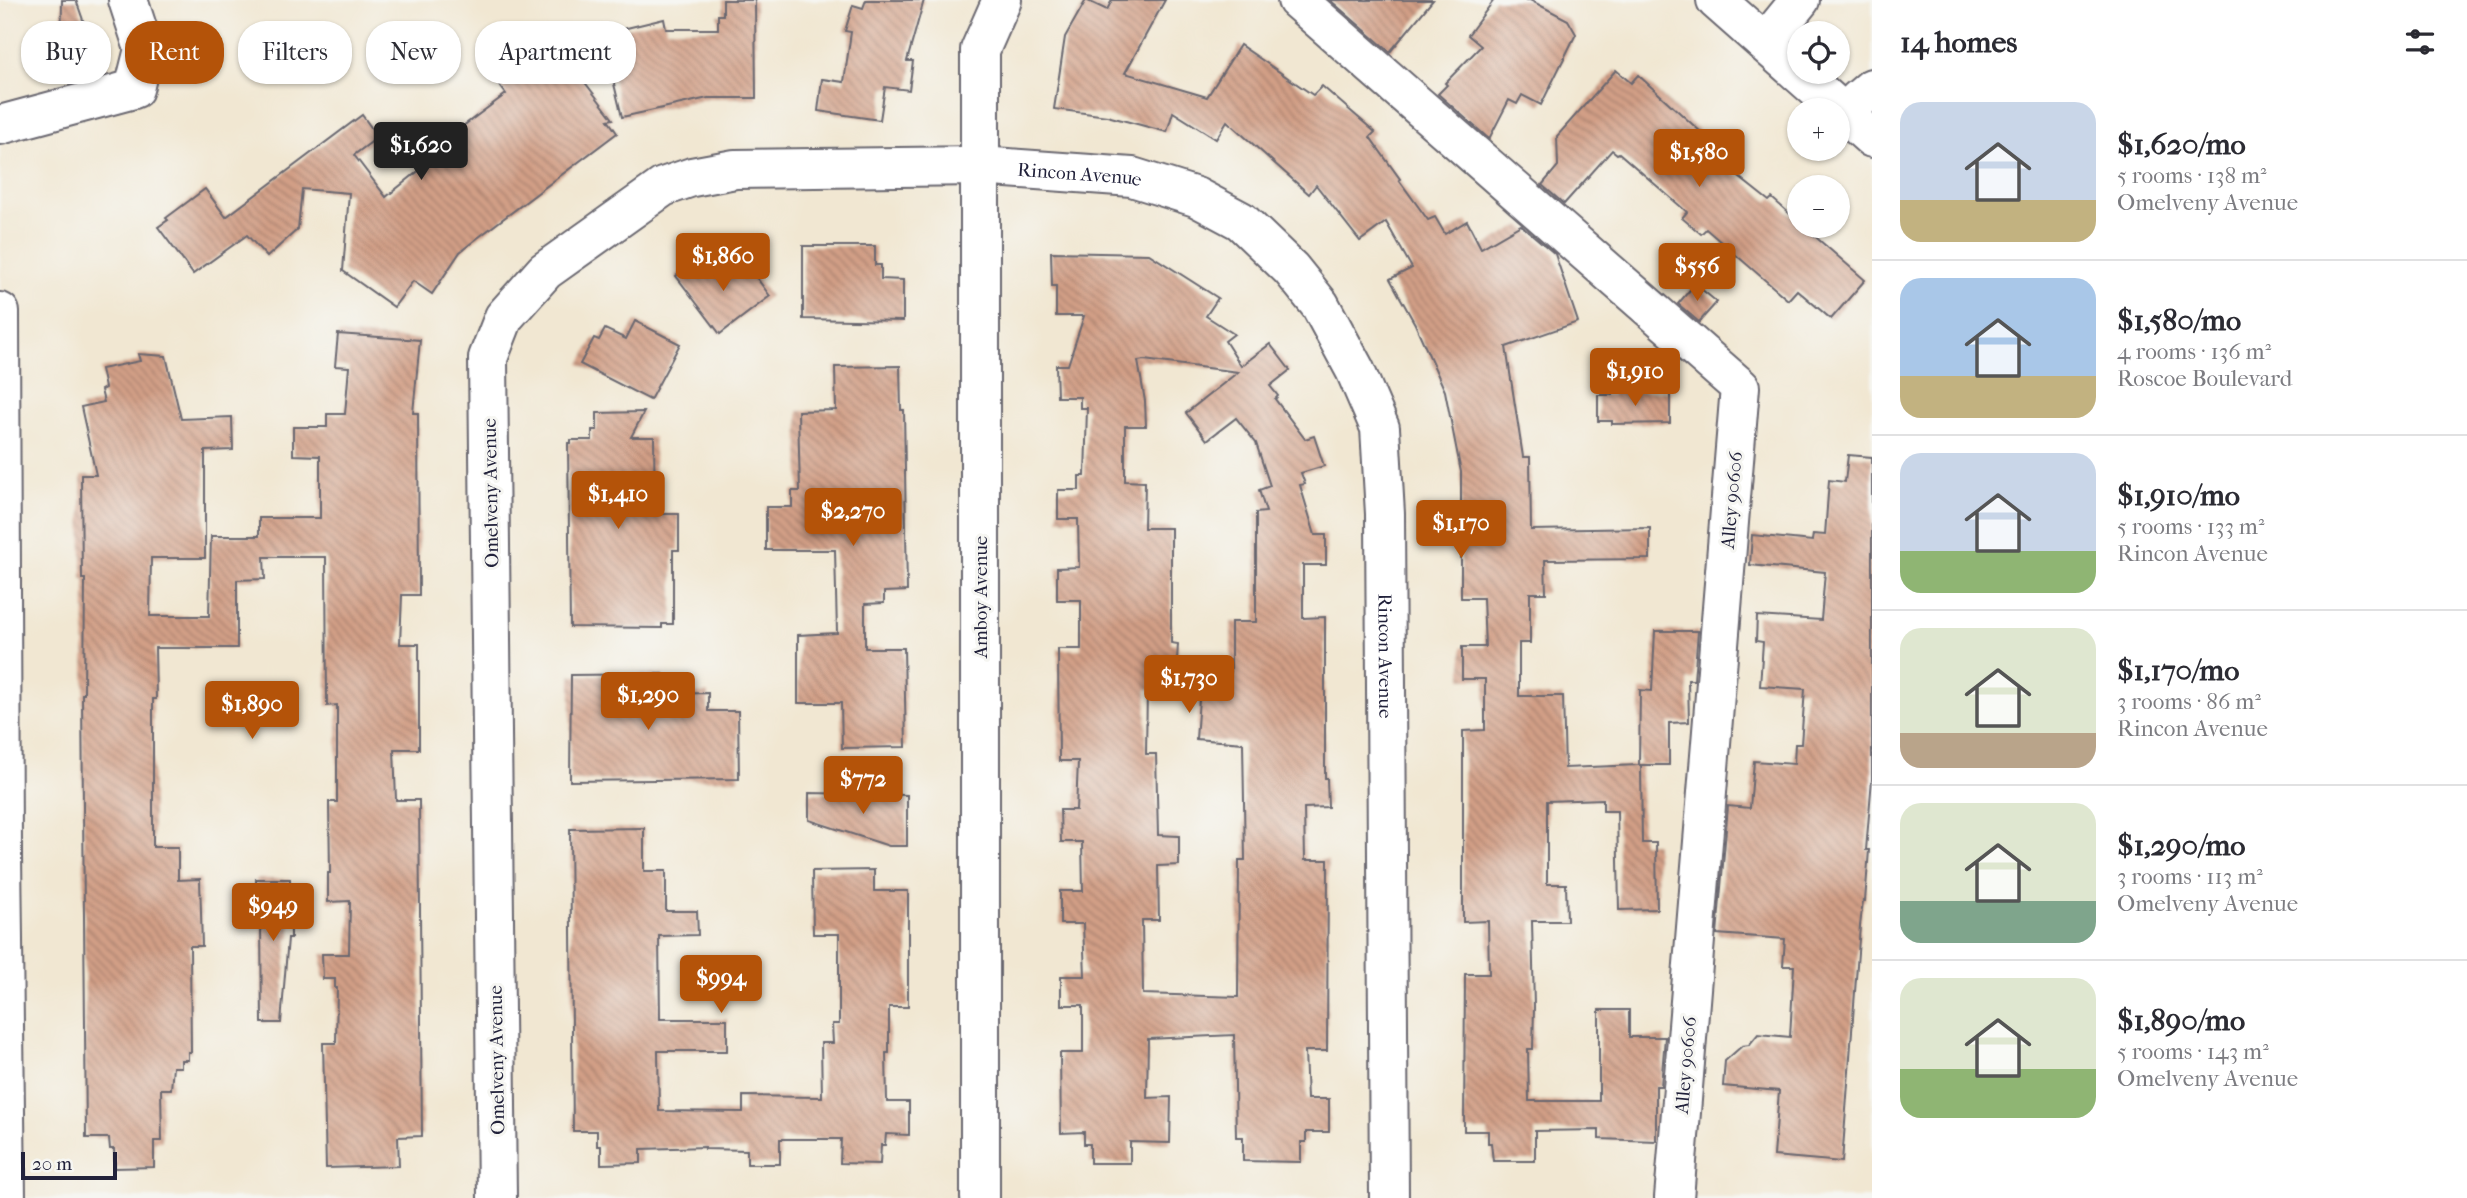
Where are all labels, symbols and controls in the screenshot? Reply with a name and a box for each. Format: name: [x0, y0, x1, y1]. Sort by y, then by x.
chip: Buy: [21, 21, 111, 84]
chip: Rent: [125, 21, 224, 84]
chip: Filters: [238, 21, 352, 84]
chip: New: [366, 21, 461, 84]
chip: Apartment: [475, 21, 636, 84]
map controls: [1787, 21, 1850, 238]
button: locate: [1787, 21, 1850, 84]
icon: filters: [2401, 23, 2439, 61]
text: 14 homes: [1900, 25, 2017, 60]
button: +: [1787, 98, 1850, 161]
pin: $1,620: [364, 122, 478, 182]
text: $1,620/mo: [2117, 127, 2246, 162]
pin: $1,580: [1642, 130, 1756, 189]
icon: home: [1956, 130, 2040, 214]
text: $1,620: [390, 131, 452, 158]
text: $1,580: [1670, 138, 1728, 165]
street label: Rincon Avenue: [1017, 159, 1145, 191]
text: 5 rooms · 138 m²: [2117, 162, 2267, 189]
button: −: [1787, 175, 1850, 238]
text: Omelveny Avenue: [2117, 189, 2298, 216]
pin: $1,860: [666, 233, 780, 293]
text: $1,860: [692, 242, 754, 269]
pin: $556: [1656, 244, 1738, 303]
text: $556: [1675, 252, 1719, 279]
text: $1,580/mo: [2117, 303, 2241, 338]
icon: home: [1956, 306, 2040, 390]
text: 4 rooms · 136 m²: [2117, 338, 2271, 365]
pin: $1,910: [1578, 348, 1692, 408]
text: $1,910: [1606, 357, 1664, 384]
text: Roscoe Boulevard: [2117, 365, 2292, 392]
street label: Omelveny Avenue: [479, 418, 503, 568]
street label: Alley 90606: [1717, 450, 1747, 551]
pin: $1,410: [561, 472, 675, 531]
text: $1,910/mo: [2117, 478, 2240, 513]
text: $1,410: [588, 480, 648, 507]
icon: home: [1956, 481, 2040, 565]
pin: $2,270: [796, 489, 910, 548]
text: $2,270: [821, 497, 885, 524]
pin: $1,170: [1404, 500, 1518, 560]
text: $1,170: [1432, 509, 1490, 536]
text: 5 rooms · 133 m²: [2117, 513, 2264, 540]
street label: Amboy Avenue: [970, 536, 992, 659]
text: Rincon Avenue: [2117, 540, 2268, 567]
street label: Rincon Avenue: [1373, 594, 1396, 718]
text: $1,170/mo: [2117, 653, 2239, 688]
pin: $1,730: [1132, 656, 1246, 715]
icon: home: [1956, 656, 2040, 740]
text: $1,730: [1160, 664, 1218, 691]
pin: $1,290: [591, 672, 705, 732]
text: $1,290: [617, 681, 679, 708]
pin: $1,890: [195, 682, 309, 741]
text: 3 rooms · 86 m²: [2117, 688, 2261, 715]
text: $1,890: [221, 690, 283, 717]
text: Rincon Avenue: [2117, 715, 2268, 742]
pin: $772: [822, 756, 904, 816]
text: $772: [840, 765, 886, 792]
text: $1,290/mo: [2117, 828, 2245, 863]
icon: home: [1956, 831, 2040, 915]
text: 3 rooms · 113 m²: [2117, 863, 2263, 890]
pin: $949: [232, 884, 314, 943]
text: Omelveny Avenue: [2117, 890, 2298, 917]
text: $949: [248, 892, 298, 919]
pin: $994: [680, 956, 762, 1015]
text: $994: [696, 964, 746, 991]
street label: Omelveny Avenue: [485, 985, 509, 1135]
text: $1,890/mo: [2117, 1003, 2245, 1038]
icon: home: [1956, 1006, 2040, 1090]
street label: Alley 90606: [1671, 1015, 1701, 1116]
text: 5 rooms · 143 m²: [2117, 1038, 2269, 1065]
text: Omelveny Avenue: [2117, 1065, 2298, 1092]
scale bar: [21, 1149, 117, 1181]
text: 20 m: [32, 1153, 72, 1175]

